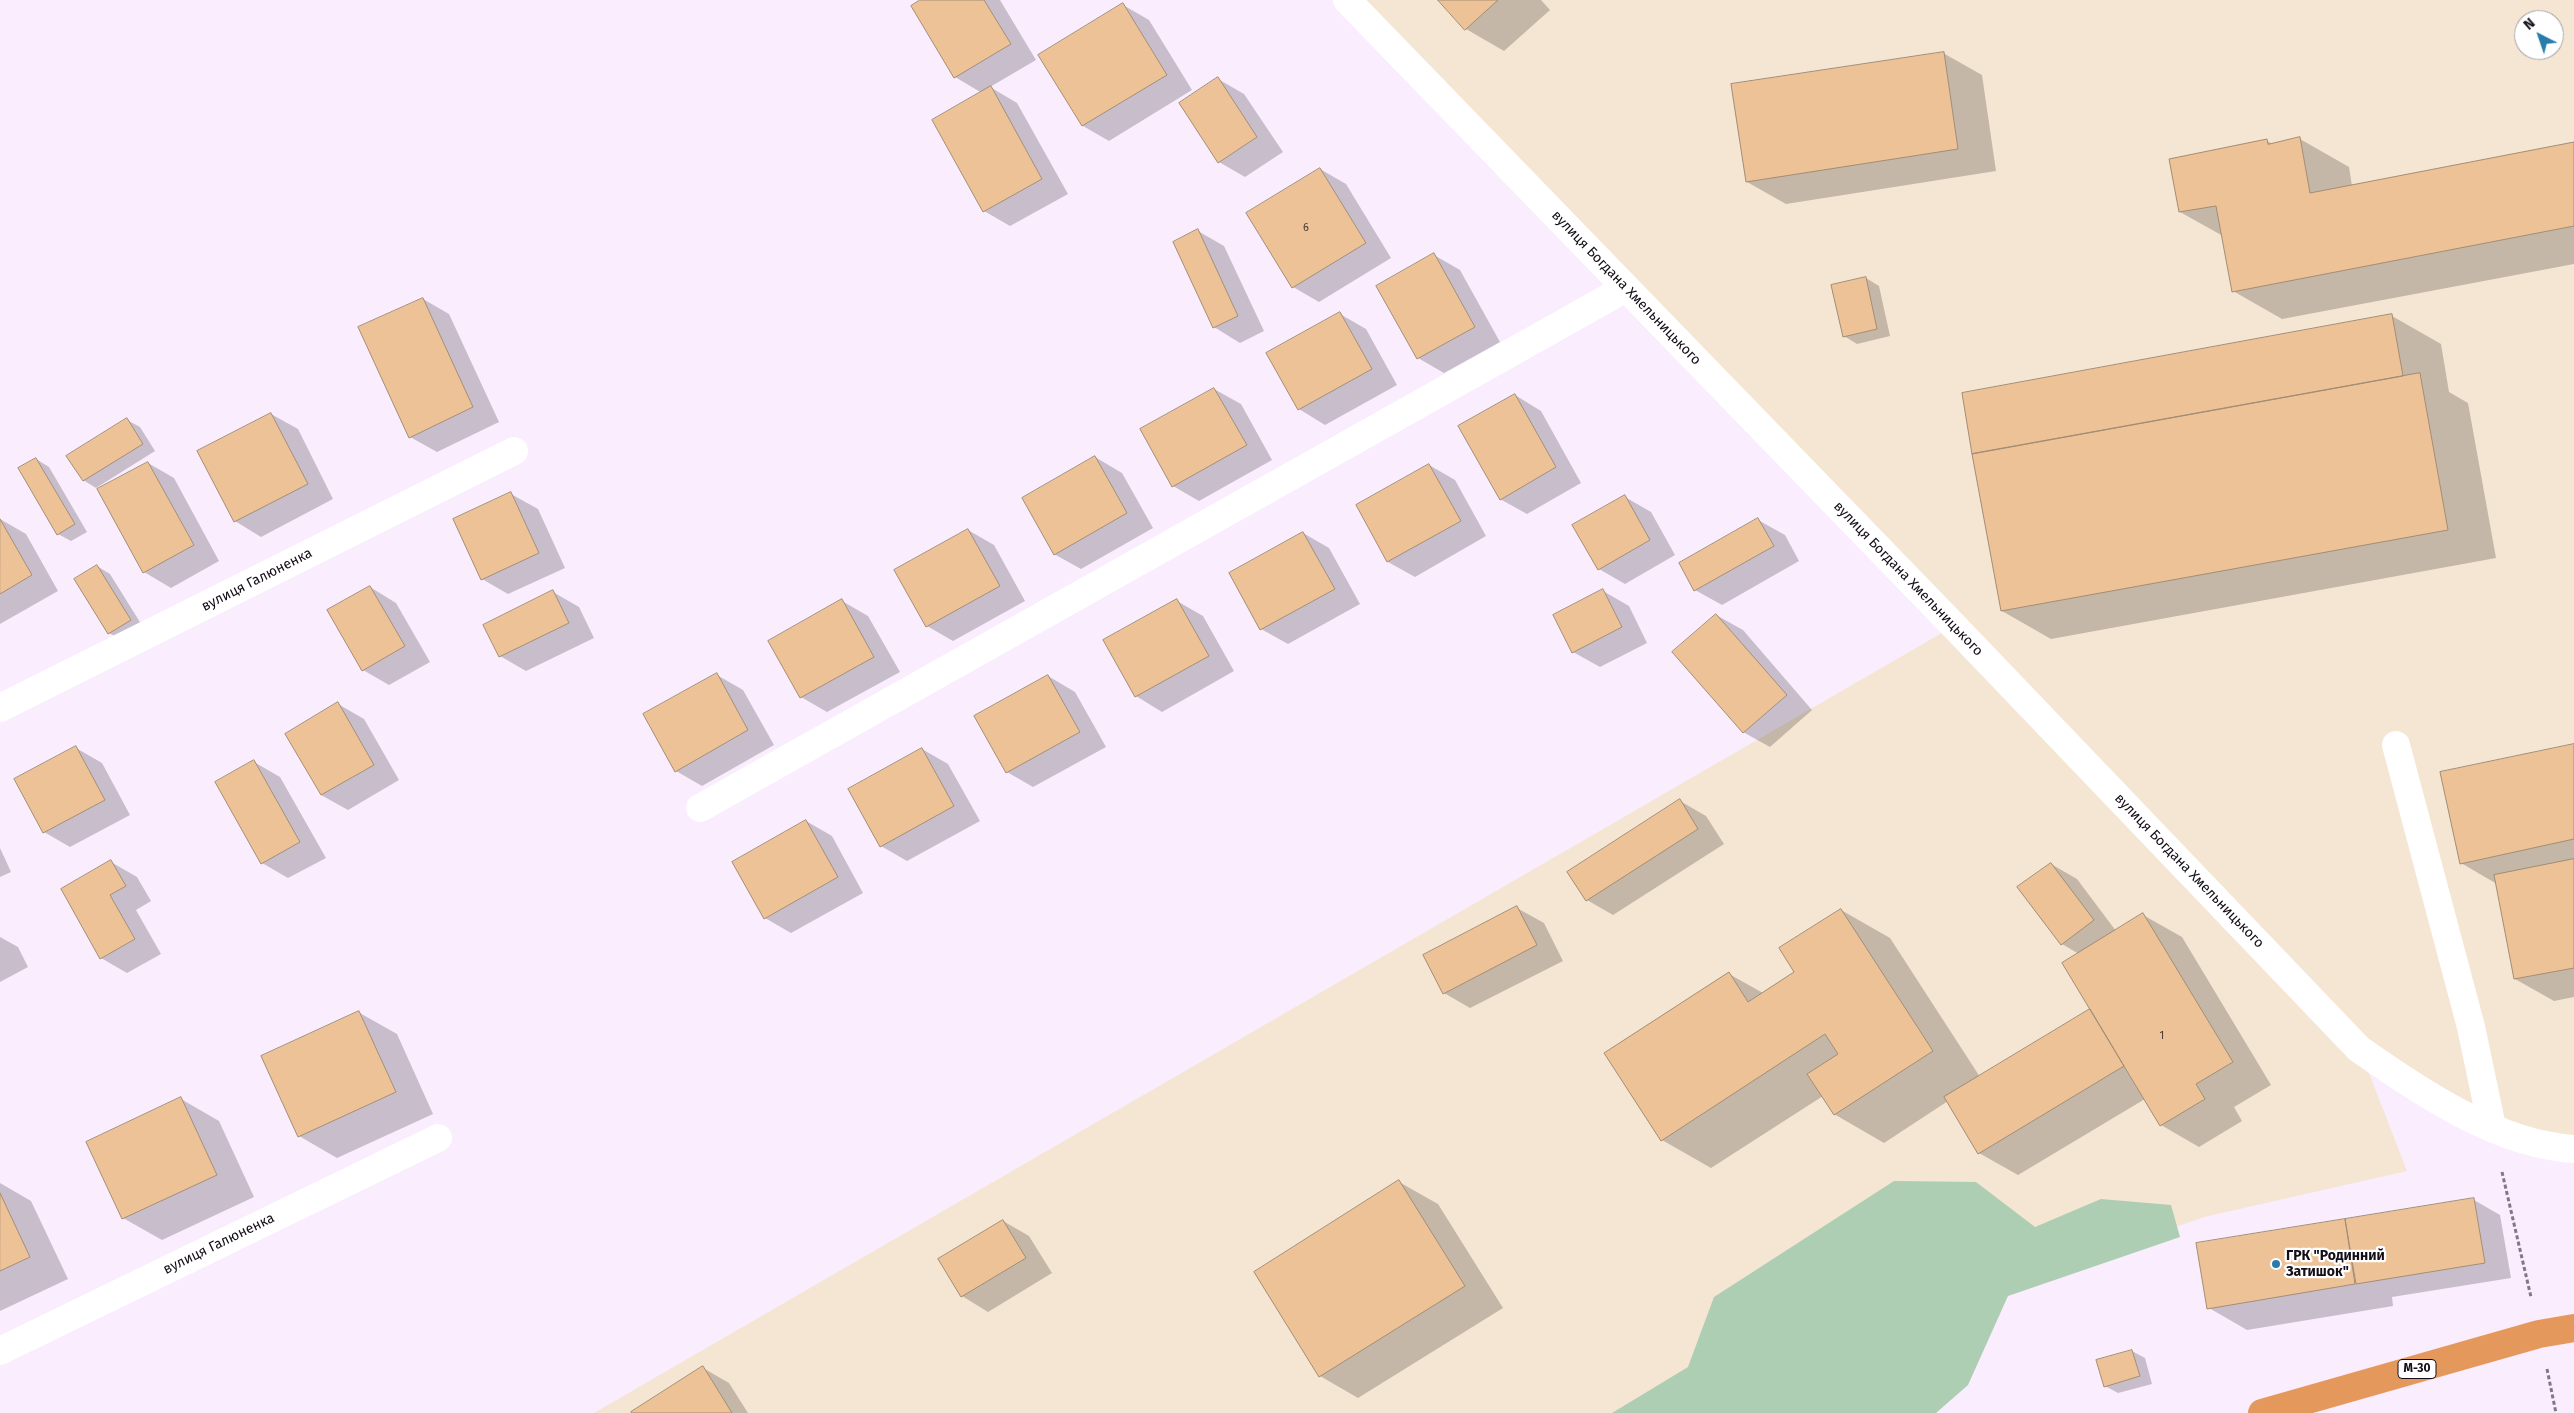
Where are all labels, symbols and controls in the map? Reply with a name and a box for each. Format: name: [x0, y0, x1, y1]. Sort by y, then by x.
north arrow: [2514, 10, 2564, 60]
text: N: [2520, 15, 2539, 34]
street label: вулиця Богдана Хмельницького: [1548, 207, 1704, 369]
house number: 6: [1303, 221, 1309, 235]
street label: вулиця Богдана Хмельницького: [1830, 498, 1986, 660]
street label: вулиця Галюненка: [199, 545, 315, 615]
street label: вулиця Богдана Хмельницького: [2111, 790, 2267, 952]
house number: 1: [2160, 1029, 2164, 1043]
street label: вулиця Галюненка: [161, 1210, 277, 1278]
place label: ГРК "Родинний Затишок": [2286, 1248, 2385, 1280]
marker: ГРК "Родинний Затишок": [2270, 1258, 2282, 1270]
road number: М-30: [2398, 1360, 2436, 1378]

